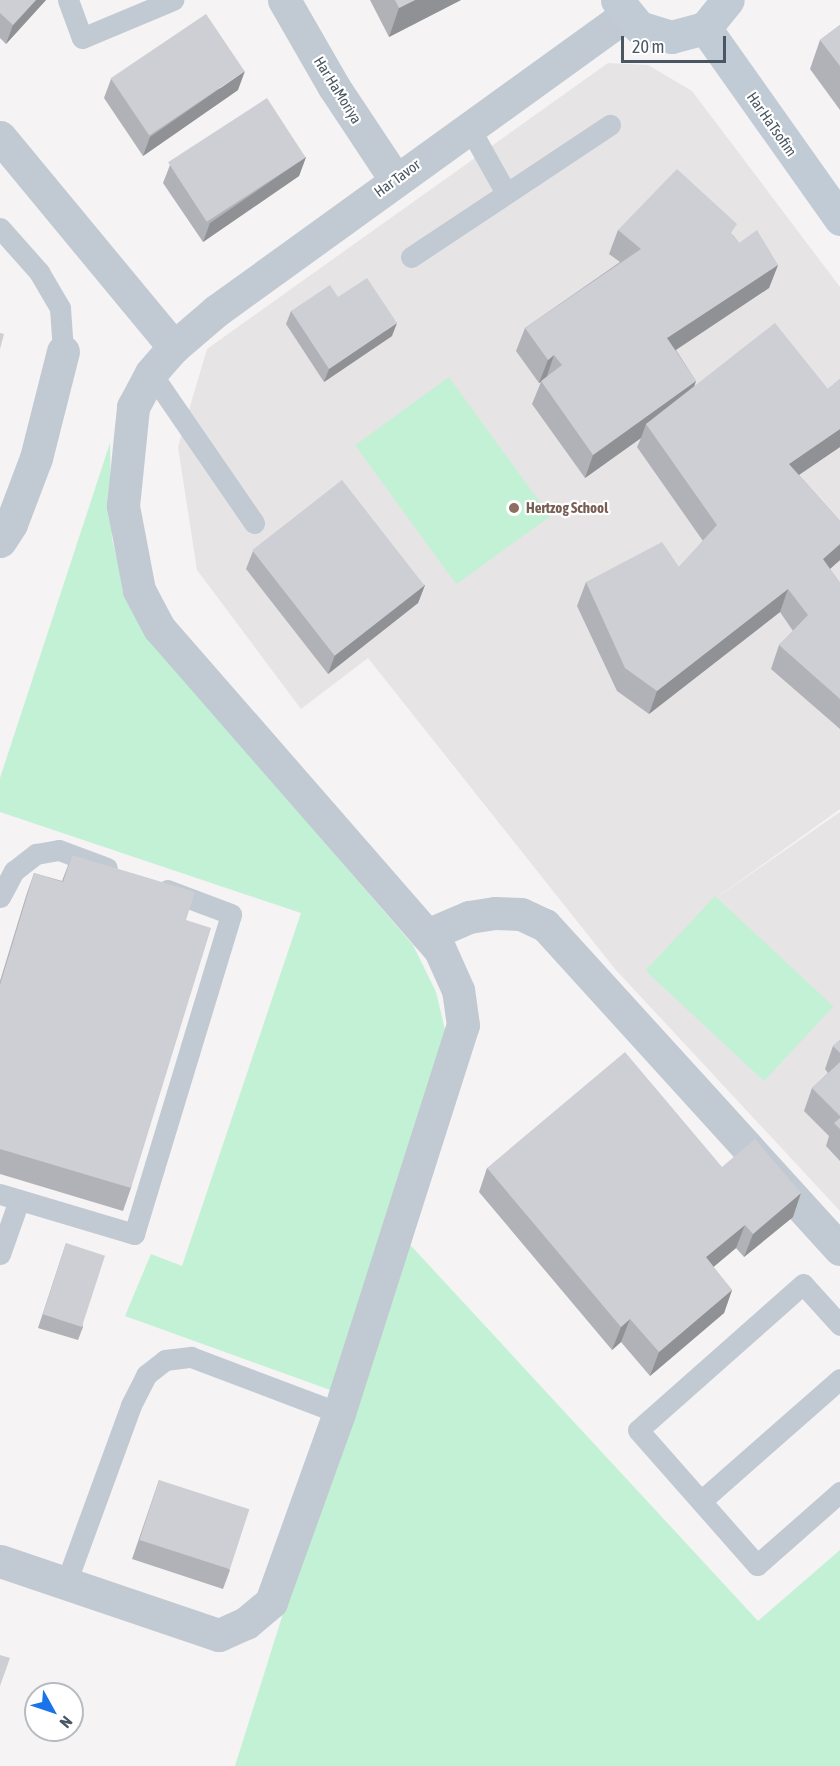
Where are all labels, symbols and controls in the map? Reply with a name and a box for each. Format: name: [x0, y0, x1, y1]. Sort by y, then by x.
scale bar: [624, 24, 729, 62]
text: 20 m: [632, 36, 664, 57]
street label: Har HaMoriya: [310, 53, 366, 127]
street label: Har HaTsofim: [743, 88, 801, 160]
street label: Har Tavor: [371, 155, 423, 201]
place label: Hertzog School: [526, 499, 608, 517]
marker: Hertzog School: [507, 501, 521, 515]
north arrow: [24, 1682, 84, 1742]
text: N: [56, 1713, 76, 1732]

